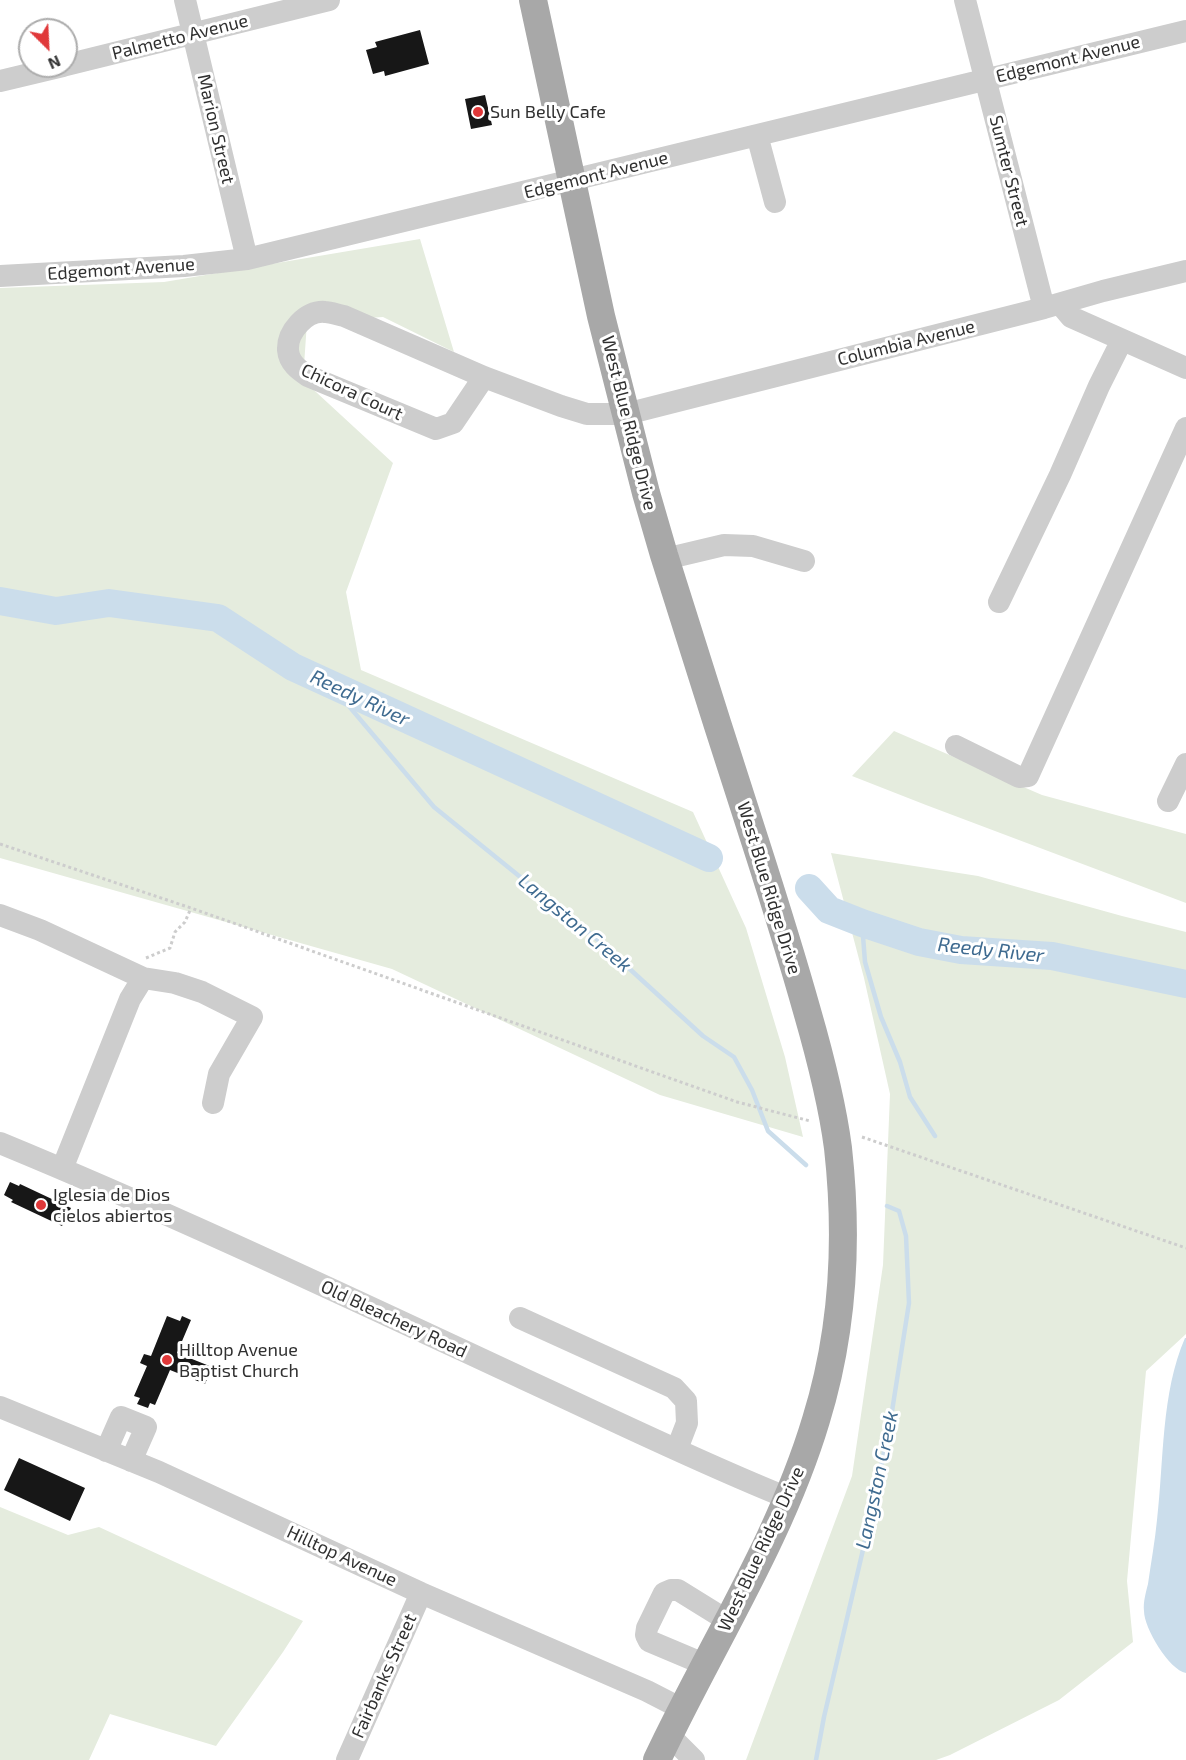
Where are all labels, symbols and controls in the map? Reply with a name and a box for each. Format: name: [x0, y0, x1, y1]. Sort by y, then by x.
street label: Palmetto Avenue: [110, 10, 250, 64]
north arrow: [18, 18, 78, 78]
street label: Edgemont Avenue: [994, 31, 1142, 87]
text: N: [46, 52, 64, 74]
street label: Marion Street: [193, 72, 239, 186]
place label: Sun Belly Cafe: [490, 101, 606, 123]
marker: Sun Belly Cafe: [471, 105, 485, 119]
street label: Sumter Street: [985, 113, 1033, 229]
street label: Edgemont Avenue: [522, 147, 670, 203]
street label: Edgemont Avenue: [47, 253, 195, 285]
street label: Columbia Avenue: [835, 315, 977, 371]
street label: West Blue Ridge Drive: [597, 333, 661, 513]
street label: Chicora Court: [298, 359, 406, 425]
water label: Reedy River: [306, 665, 414, 731]
street label: West Blue Ridge Drive: [732, 799, 806, 977]
water label: Langston Creek: [513, 869, 637, 977]
water label: Reedy River: [937, 932, 1045, 968]
place label: Iglesia de Dios cielos abiertos: [53, 1184, 172, 1226]
marker: Iglesia de Dios cielos abiertos: [34, 1198, 48, 1212]
street label: Old Bleachery Road: [317, 1276, 471, 1362]
place label: Hilltop Avenue Baptist Church: [179, 1339, 299, 1382]
marker: Hilltop Avenue Baptist Church: [160, 1353, 174, 1367]
water label: Langston Creek: [851, 1409, 903, 1551]
street label: West Blue Ridge Drive: [713, 1463, 809, 1635]
street label: Hilltop Avenue: [284, 1521, 400, 1591]
street label: Fairbanks Street: [347, 1610, 421, 1742]

